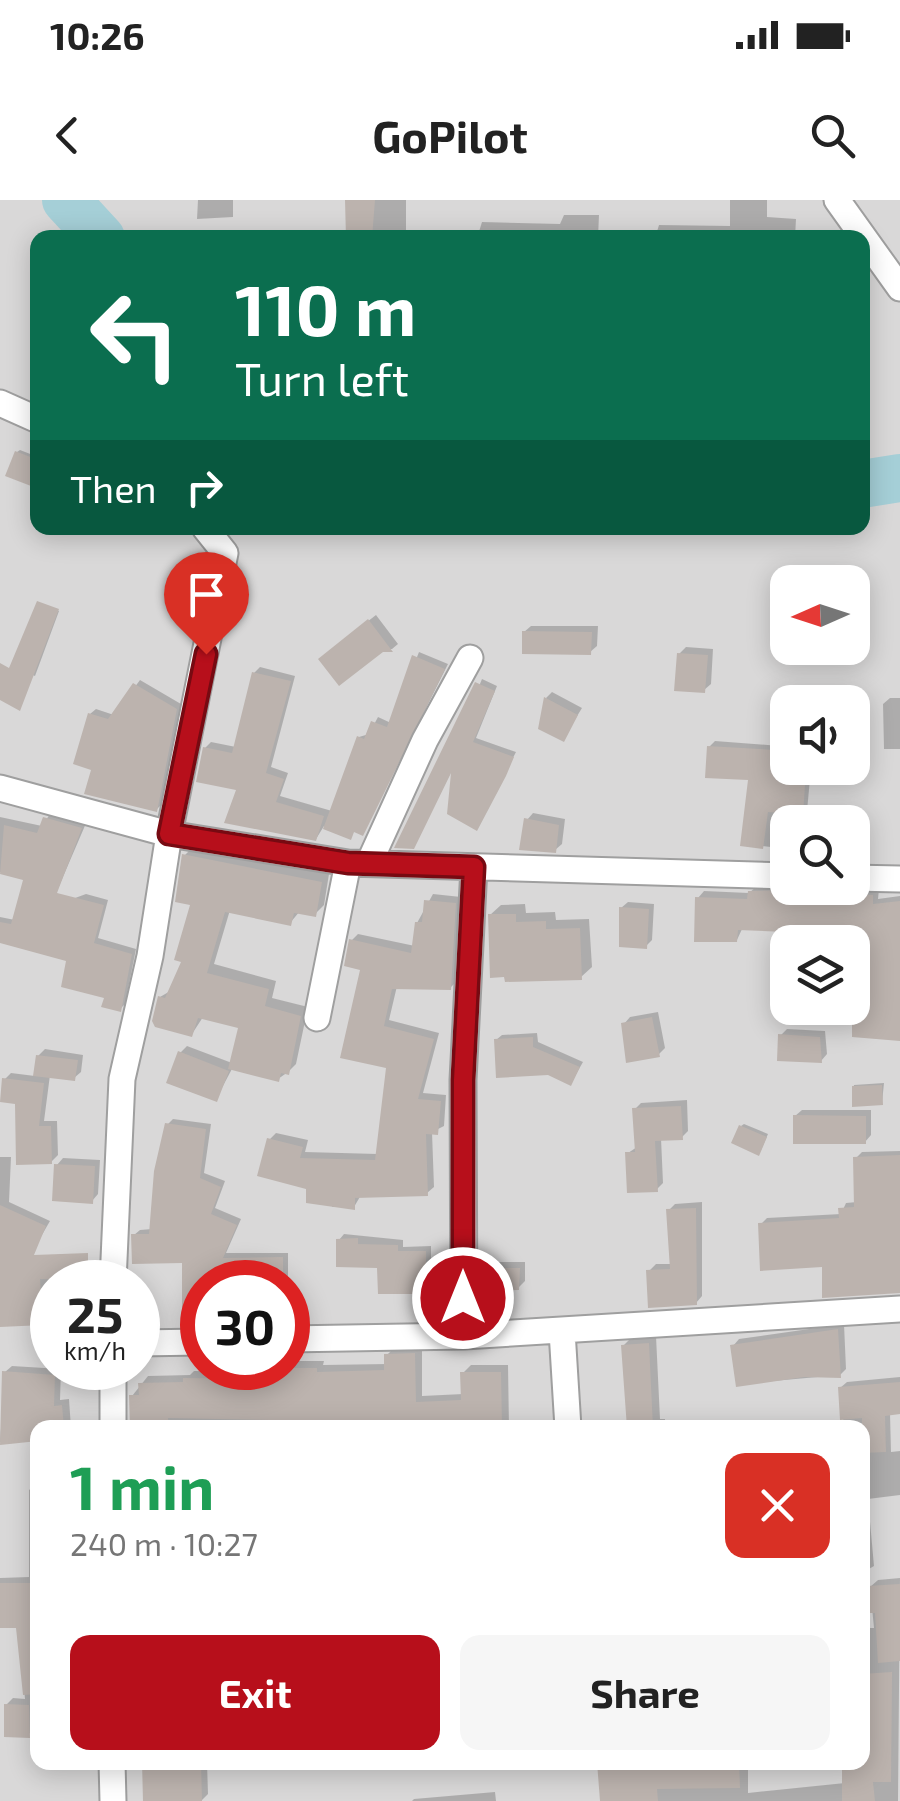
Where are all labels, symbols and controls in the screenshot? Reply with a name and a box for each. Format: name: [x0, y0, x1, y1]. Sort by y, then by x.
text: 10:26: [50, 12, 145, 58]
icon: back: [40, 108, 95, 163]
text: GoPilot: [372, 108, 528, 162]
icon: search: [805, 108, 860, 163]
text: 110 m: [235, 266, 416, 350]
icon: left: [70, 270, 200, 400]
text: Turn left: [235, 351, 409, 405]
icon: right: [177, 460, 232, 515]
text: Then: [70, 465, 157, 511]
pin: [164, 552, 249, 655]
north arrow: [770, 565, 870, 665]
map controls: [770, 565, 870, 1025]
icon: arrive: [179, 567, 234, 622]
button: sound: [770, 685, 870, 785]
button: search: [770, 805, 870, 905]
button: layers: [770, 925, 870, 1025]
position arrow: [411, 1246, 515, 1350]
speed limit sign: 30: [180, 1260, 310, 1390]
text: 25: [67, 1283, 123, 1343]
text: km/h: [64, 1335, 126, 1365]
text: 1 min: [70, 1450, 214, 1522]
button: close: [725, 1453, 830, 1558]
text: 240 m · 10:27: [70, 1524, 258, 1562]
button: Exit: [70, 1635, 440, 1750]
button: Share: [460, 1635, 830, 1750]

